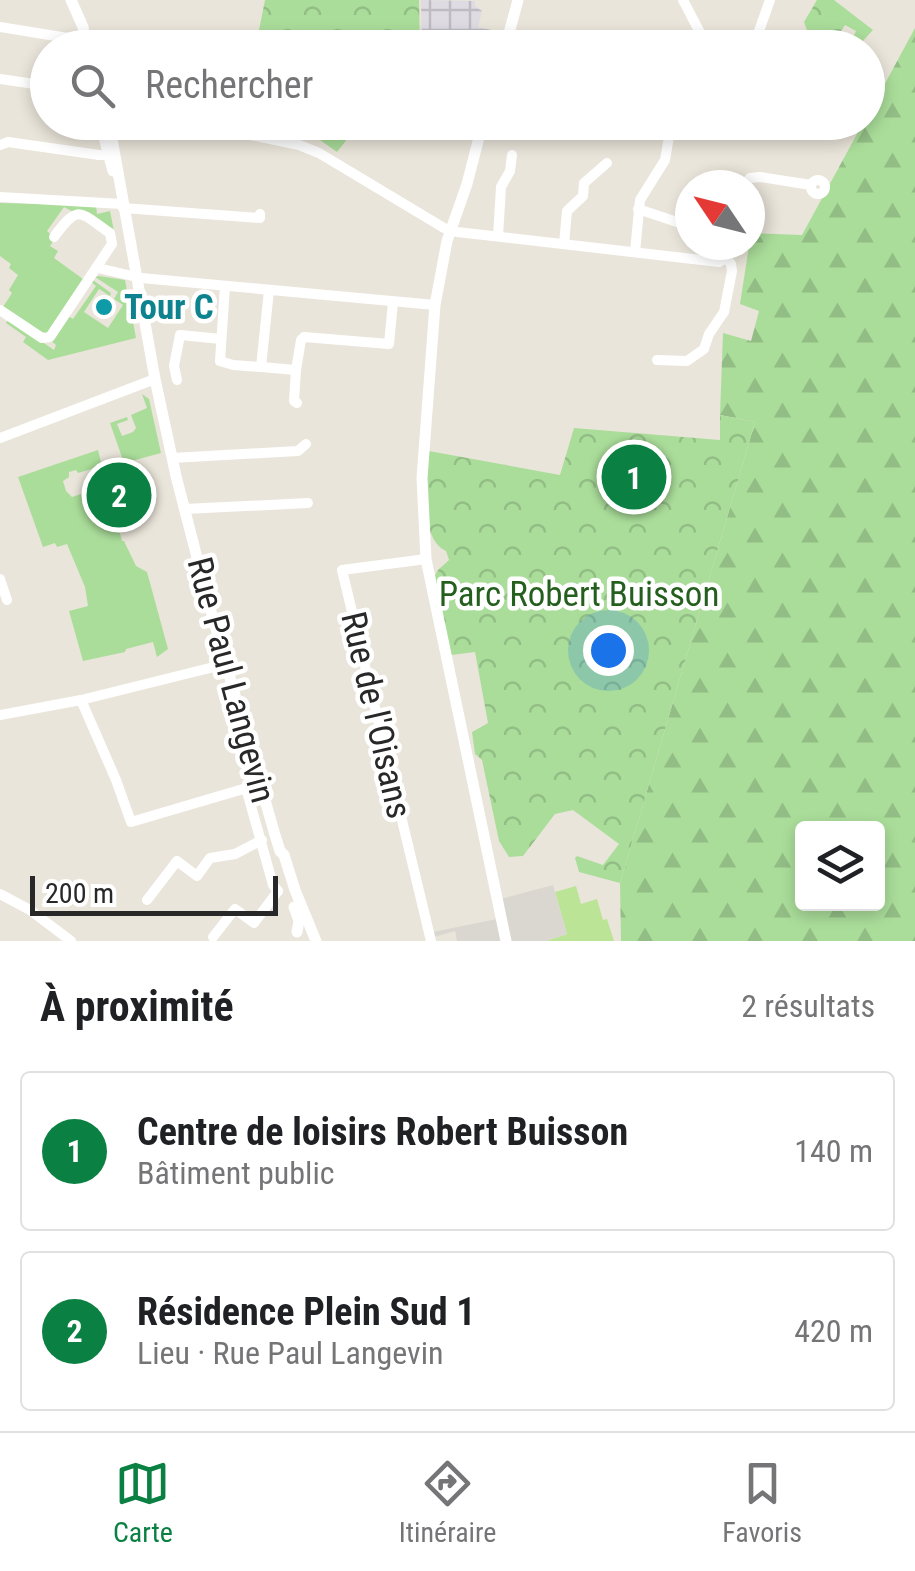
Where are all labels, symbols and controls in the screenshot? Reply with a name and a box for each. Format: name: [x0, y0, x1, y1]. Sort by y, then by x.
search box: [30, 30, 885, 140]
icon: search: [65, 58, 120, 113]
text: Rechercher: [145, 63, 313, 107]
north arrow: [675, 170, 765, 260]
place label: Tour C: [124, 287, 214, 328]
marker: Tour C: [93, 296, 115, 318]
pin: 1: [602, 440, 666, 514]
pin: 2: [86, 458, 152, 532]
street label: Rue Paul Langevin: [179, 553, 283, 807]
park label: Parc Robert Buisson: [439, 574, 719, 615]
street label: Rue de l'Oisans: [332, 608, 420, 822]
your location: [583, 625, 634, 676]
map controls: [795, 821, 885, 911]
button: layers: [795, 821, 885, 911]
scale bar: [30, 871, 278, 916]
text: 200 m: [45, 877, 114, 910]
text: À proximité: [40, 982, 233, 1031]
text: 2 résultats: [741, 987, 875, 1025]
text: Centre de loisirs Robert Buisson: [137, 1110, 628, 1154]
text: 1: [66, 1132, 83, 1170]
text: 140 m: [794, 1132, 873, 1170]
text: Bâtiment public: [137, 1154, 335, 1192]
text: Résidence Plein Sud 1: [137, 1290, 476, 1334]
text: 2: [66, 1312, 83, 1350]
text: 420 m: [794, 1312, 873, 1350]
text: Lieu · Rue Paul Langevin: [137, 1334, 444, 1372]
tab: Carte: [113, 1456, 173, 1549]
tab: Itinéraire: [399, 1456, 496, 1549]
tab: Favoris: [722, 1456, 802, 1549]

